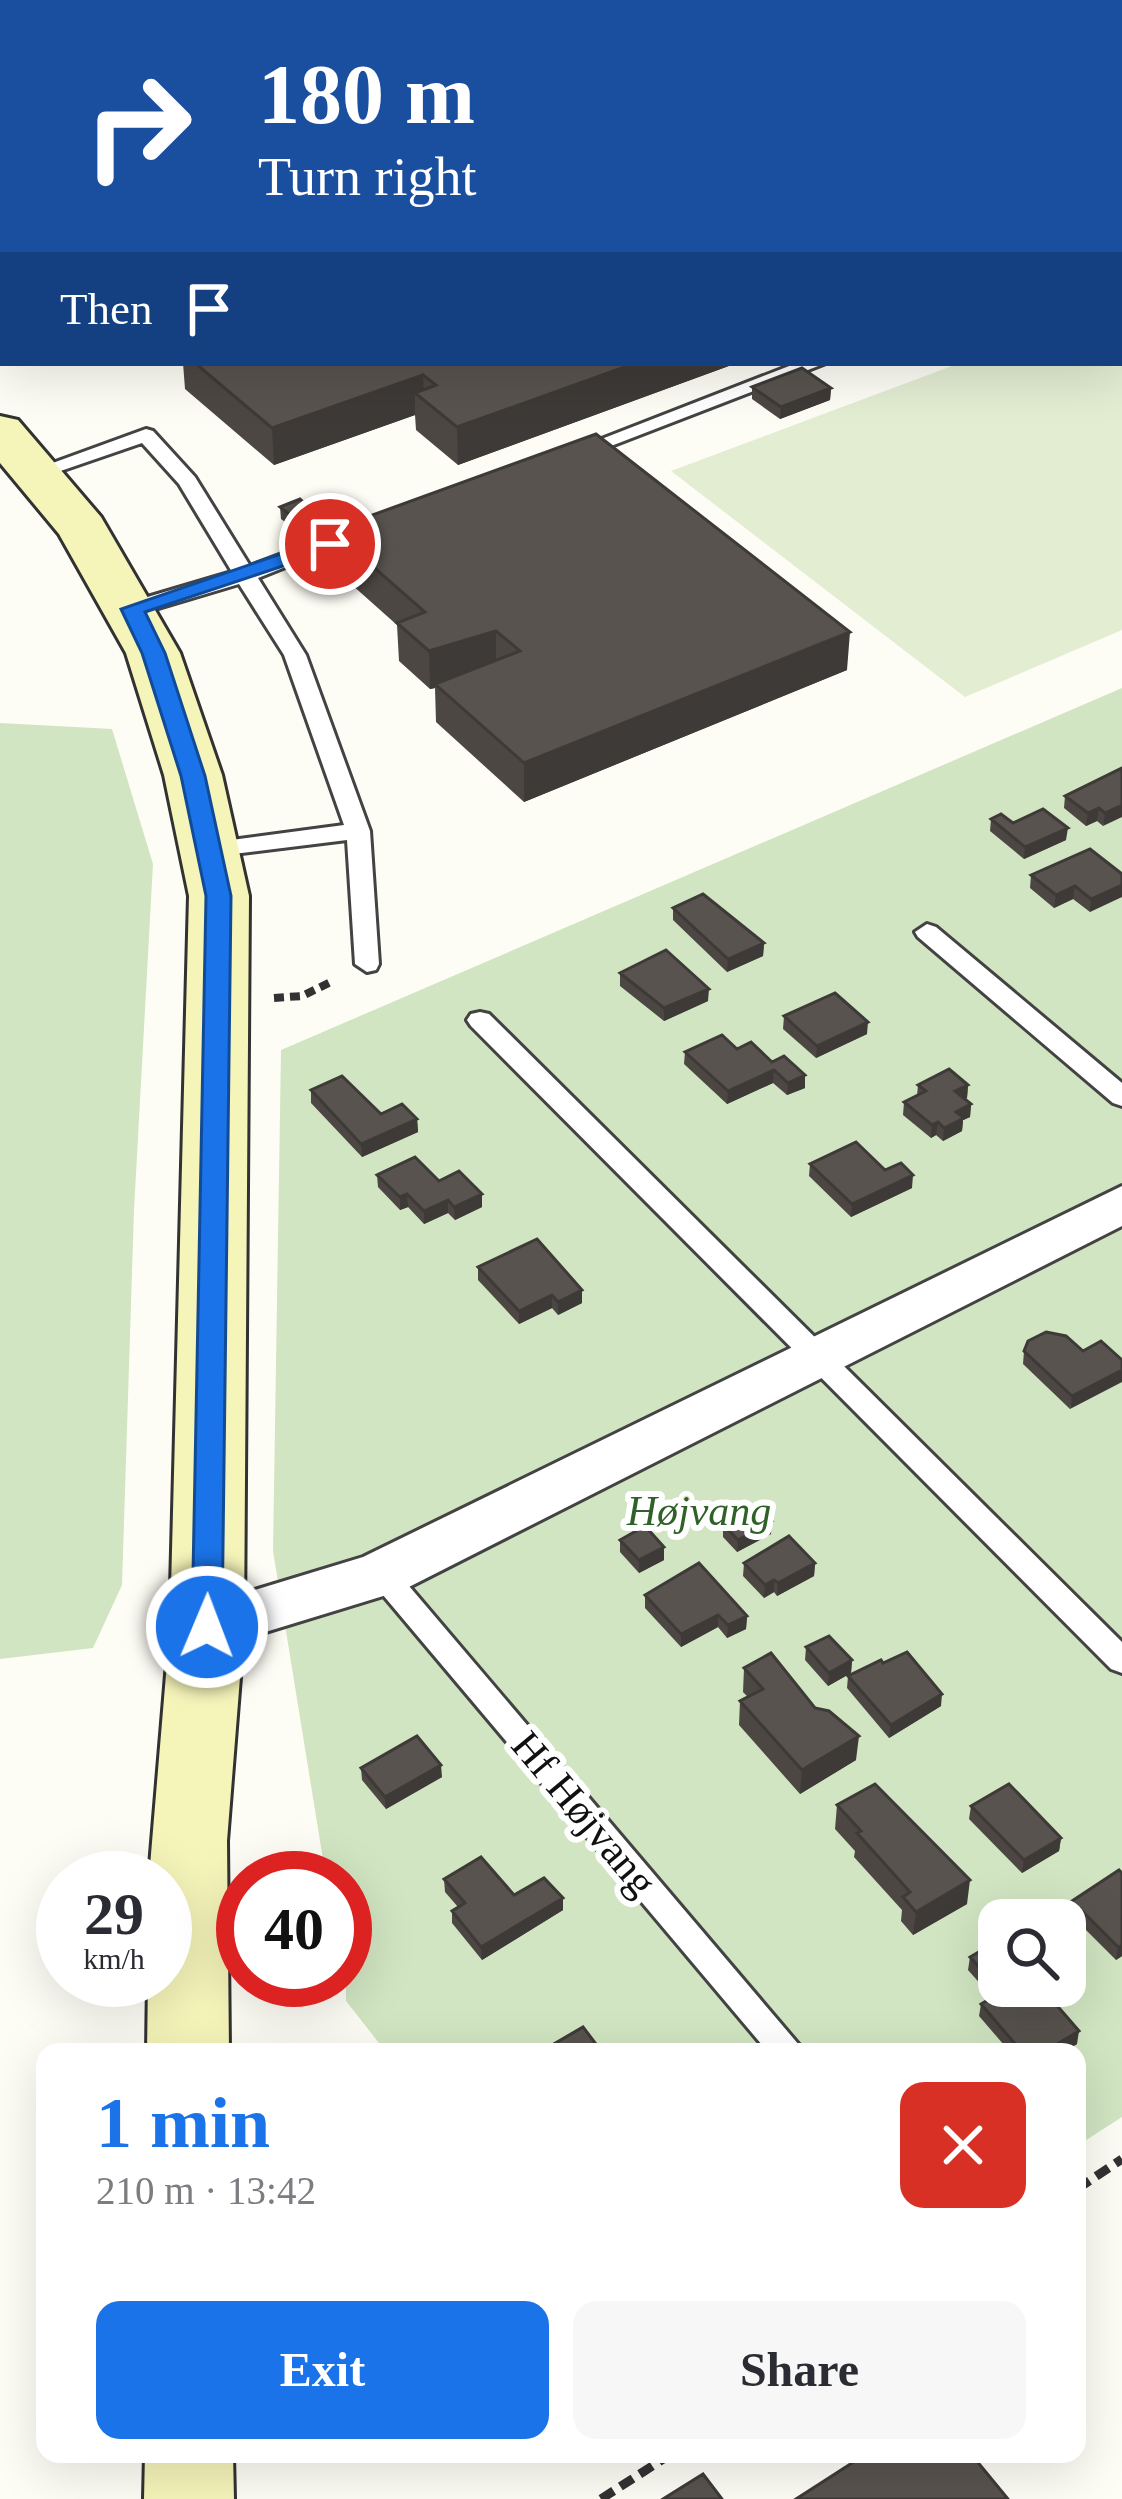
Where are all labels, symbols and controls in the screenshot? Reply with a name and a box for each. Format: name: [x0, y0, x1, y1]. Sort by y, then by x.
icon: right: [60, 48, 216, 204]
text: 180 m: [258, 48, 475, 141]
text: Turn right: [258, 147, 477, 207]
icon: arrive: [176, 276, 242, 342]
text: Then: [60, 284, 152, 334]
pin: [279, 493, 381, 595]
icon: arrive: [297, 511, 363, 577]
park label: Højvang: [626, 1488, 771, 1534]
position arrow: [144, 1564, 270, 1690]
street label: Hf Højvang: [503, 1722, 666, 1905]
speed limit sign: 40: [216, 1851, 372, 2007]
text: 29: [84, 1881, 144, 1947]
map controls: [978, 1899, 1086, 2007]
button: search: [978, 1899, 1086, 2007]
text: km/h: [83, 1942, 145, 1975]
button: close: [900, 2082, 1026, 2208]
text: 1 min: [96, 2083, 270, 2163]
text: 210 m · 13:42: [96, 2169, 316, 2212]
button: Exit: [96, 2301, 549, 2439]
button: Share: [573, 2301, 1026, 2439]

